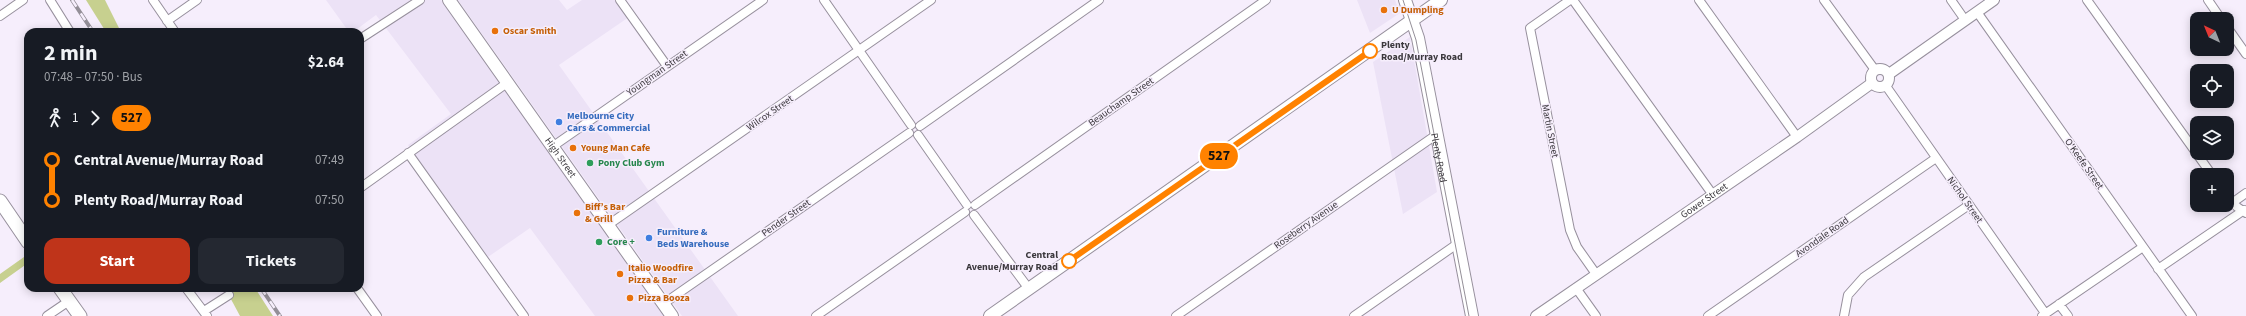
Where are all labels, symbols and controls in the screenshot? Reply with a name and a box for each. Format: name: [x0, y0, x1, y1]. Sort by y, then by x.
place label: U Dumpling: [1392, 3, 1444, 17]
marker: U Dumpling: [1379, 5, 1389, 15]
north arrow: [2190, 12, 2234, 56]
map controls: [2190, 12, 2234, 212]
place label: Oscar Smith: [503, 24, 557, 38]
marker: Oscar Smith: [490, 26, 500, 36]
text: 2 min: [44, 37, 98, 69]
place label: Plenty Road/Murray Road: [1381, 38, 1463, 64]
marker: Plenty Road/Murray Road: [1362, 43, 1378, 59]
street label: Youngman Street: [623, 46, 691, 100]
text: $2.64: [308, 52, 344, 73]
button: locate: [2190, 64, 2234, 108]
text: 07:48 – 07:50 · Bus: [44, 68, 142, 86]
street label: Beauchamp Street: [1085, 74, 1157, 130]
street label: Wilcox Street: [744, 91, 797, 134]
street label: Martin Street: [1538, 103, 1562, 160]
icon: walk: [44, 107, 66, 129]
icon: forward: [84, 107, 106, 129]
text: 527: [120, 108, 143, 128]
text: 1: [72, 109, 78, 127]
place label: Melbourne City Cars & Commercial: [567, 109, 650, 135]
button: layers: [2190, 116, 2234, 160]
marker: Melbourne City Cars & Commercial: [554, 117, 564, 127]
street label: Plenty Road: [1427, 132, 1450, 184]
street label: High Street: [541, 135, 580, 181]
street label: O'Keefe Street: [2061, 136, 2107, 193]
place label: Young Man Cafe: [580, 141, 650, 155]
marker: Young Man Cafe: [568, 143, 578, 153]
line badge: 527: [1196, 143, 1242, 169]
text: 527: [1208, 146, 1230, 166]
text: Central Avenue/Murray Road: [74, 150, 263, 171]
text: 07:49: [315, 151, 344, 169]
place label: Pony Club Gym: [598, 156, 664, 170]
marker: Pony Club Gym: [585, 158, 595, 168]
button: +: [2190, 168, 2234, 212]
street label: Nichol Street: [1944, 174, 1987, 227]
street label: Gower Street: [1678, 179, 1731, 222]
text: Plenty Road/Murray Road: [74, 190, 243, 211]
text: 07:50: [315, 191, 344, 209]
street label: Pender Street: [759, 196, 814, 240]
street label: Roseberry Avenue: [1271, 198, 1341, 252]
place label: Biff’s Bar & Grill: [585, 200, 625, 226]
marker: Biff’s Bar & Grill: [572, 208, 582, 218]
street label: Avondale Road: [1792, 213, 1852, 261]
place label: Furniture & Beds Warehouse: [657, 225, 729, 251]
marker: Furniture & Beds Warehouse: [644, 233, 654, 243]
place label: Core +: [607, 235, 635, 249]
marker: Core +: [594, 237, 604, 247]
button: Start: [44, 238, 190, 284]
button: Tickets: [198, 238, 344, 284]
place label: Central Avenue/Murray Road: [965, 248, 1058, 274]
marker: Central Avenue/Murray Road: [1061, 253, 1077, 269]
place label: Italio Woodfire Pizza & Bar: [628, 261, 693, 287]
marker: Italio Woodfire Pizza & Bar: [615, 269, 625, 279]
place label: Pizza Booza: [638, 291, 690, 305]
marker: Pizza Booza: [625, 293, 635, 303]

